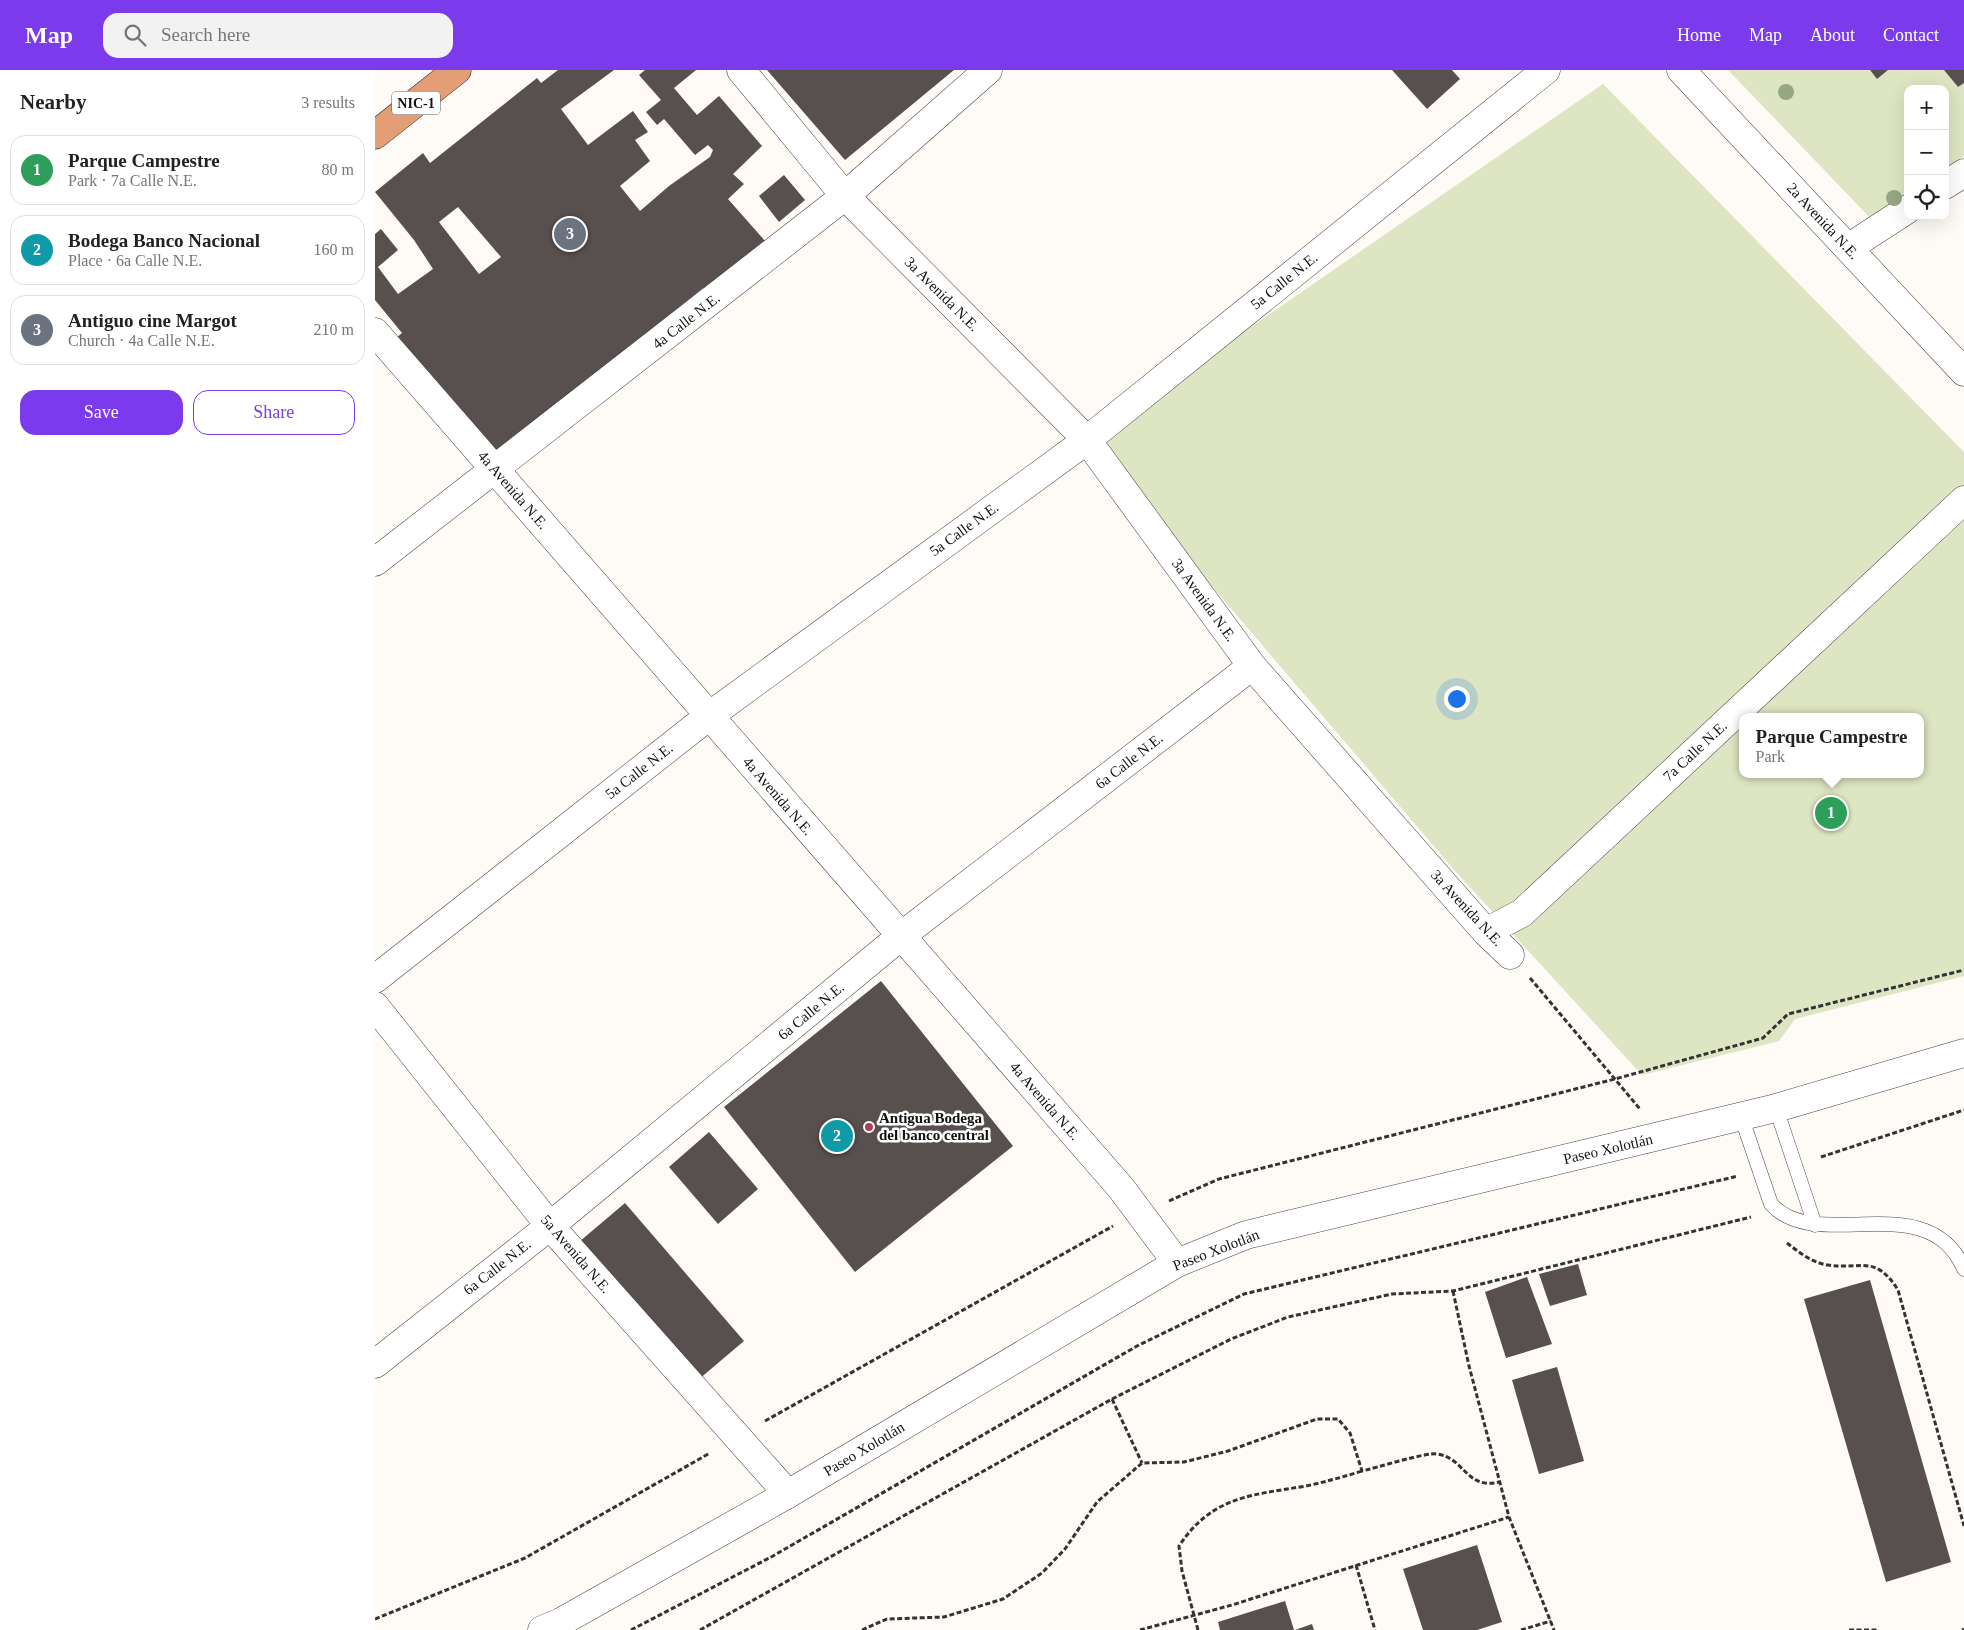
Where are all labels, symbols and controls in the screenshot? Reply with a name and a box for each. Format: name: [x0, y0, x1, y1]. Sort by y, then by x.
search box: [103, 13, 453, 58]
icon: search: [121, 21, 149, 49]
text: Map: [25, 22, 73, 48]
text: Search here: [161, 24, 250, 45]
text: Home: [1677, 25, 1721, 45]
text: Map: [1749, 25, 1782, 45]
text: About: [1810, 25, 1855, 45]
text: Contact: [1883, 25, 1939, 45]
map controls: [1904, 85, 1949, 220]
button: +: [1904, 85, 1949, 130]
text: Nearby: [20, 90, 87, 114]
road number: NIC-1: [392, 92, 440, 114]
text: 3 results: [301, 94, 355, 111]
button: −: [1904, 130, 1949, 175]
text: Parque Campestre: [68, 150, 220, 171]
text: 1: [33, 161, 41, 178]
text: 80 m: [322, 161, 354, 178]
text: Park · 7a Calle N.E.: [68, 172, 197, 189]
button: locate: [1904, 175, 1949, 220]
street label: 2a Avenida N.E.: [1784, 180, 1862, 262]
pin: 3: [554, 215, 586, 253]
text: Bodega Banco Nacional: [68, 230, 260, 251]
text: 2: [33, 241, 41, 258]
text: 160 m: [314, 241, 354, 258]
street label: 5a Calle N.E.: [1248, 249, 1320, 313]
text: Place · 6a Calle N.E.: [68, 252, 202, 269]
street label: 3a Avenida N.E.: [902, 254, 982, 334]
street label: 4a Calle N.E.: [649, 290, 723, 352]
text: Antiguo cine Margot: [68, 310, 237, 331]
text: 3: [33, 321, 41, 338]
text: 210 m: [314, 321, 354, 338]
text: Church · 4a Calle N.E.: [68, 332, 215, 349]
button: Save: [20, 390, 183, 435]
button: Share: [193, 390, 355, 435]
street label: 4a Avenida N.E.: [475, 448, 551, 532]
street label: 5a Calle N.E.: [927, 499, 1001, 559]
street label: 3a Avenida N.E.: [1169, 556, 1239, 644]
your location: [1444, 686, 1470, 712]
popup: [1739, 713, 1924, 778]
street label: 7a Calle N.E.: [1660, 718, 1730, 784]
text: Parque Campestre: [1756, 726, 1907, 747]
street label: 6a Calle N.E.: [1092, 730, 1166, 792]
street label: 5a Calle N.E.: [602, 740, 676, 802]
text: Park: [1756, 748, 1785, 765]
street label: 4a Avenida N.E.: [740, 754, 816, 838]
pin: 1: [1815, 794, 1847, 832]
street label: 3a Avenida N.E.: [1428, 867, 1506, 949]
street label: 6a Calle N.E.: [775, 979, 847, 1043]
street label: 4a Avenida N.E.: [1007, 1059, 1083, 1143]
place label: Antigua Bodega del banco central: [879, 1110, 989, 1143]
pin: 2: [821, 1117, 853, 1155]
marker: Antigua Bodega del banco central: [863, 1121, 875, 1133]
street label: Paseo Xolotlán: [1562, 1131, 1655, 1167]
street label: 5a Avenida N.E.: [538, 1212, 614, 1296]
street label: Paseo Xolotlán: [1171, 1226, 1262, 1274]
street label: 6a Calle N.E.: [460, 1236, 534, 1298]
street label: Paseo Xolotlán: [821, 1418, 908, 1479]

